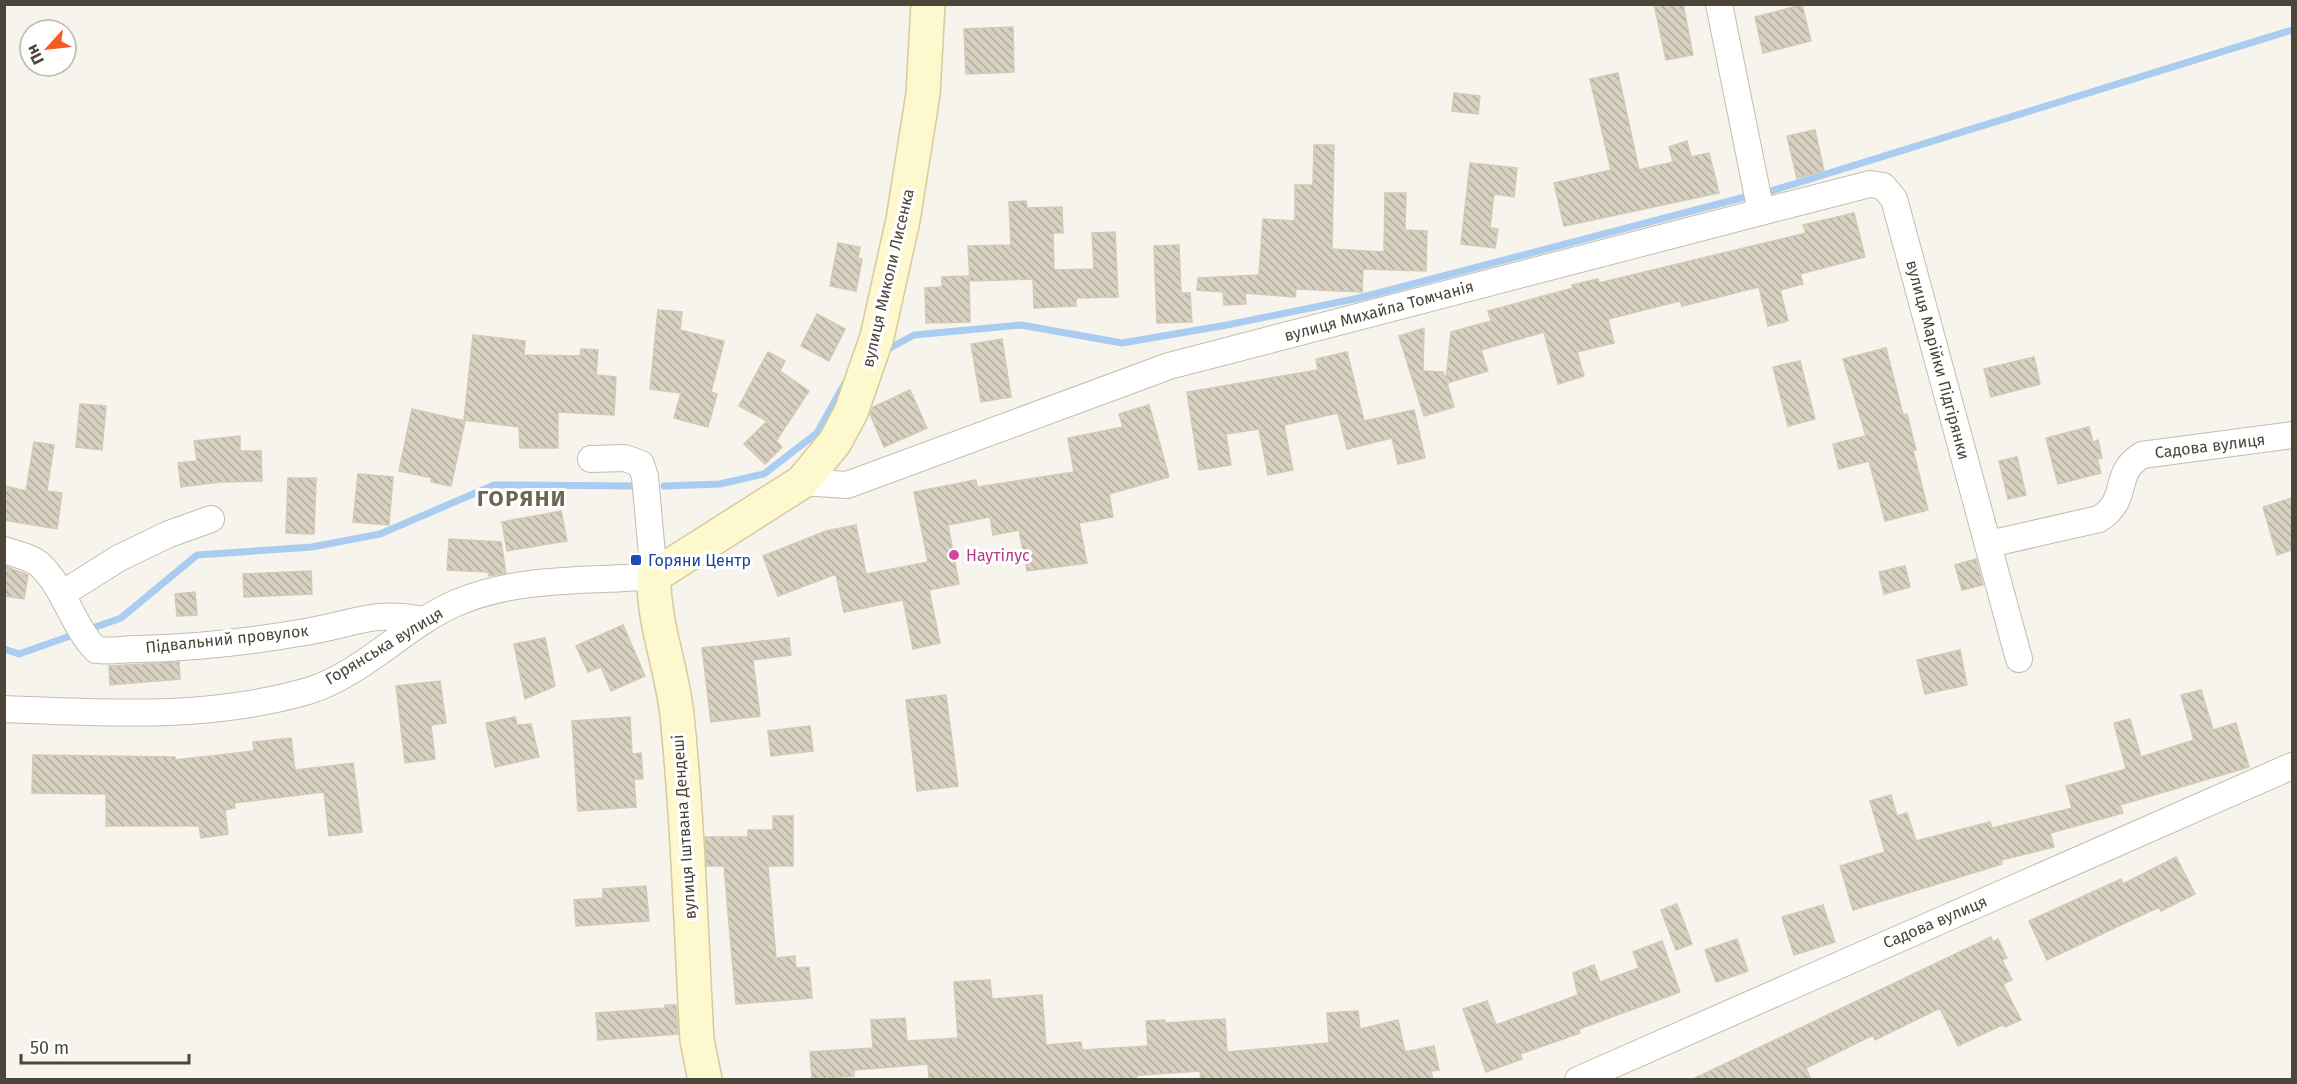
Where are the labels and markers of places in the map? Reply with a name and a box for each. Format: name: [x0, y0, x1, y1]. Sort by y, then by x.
place label: Наутілус: [966, 546, 1030, 565]
marker: Наутілус: [947, 548, 961, 562]
place label: Горяни Центр: [648, 551, 751, 570]
marker: Горяни Центр: [629, 553, 643, 567]

